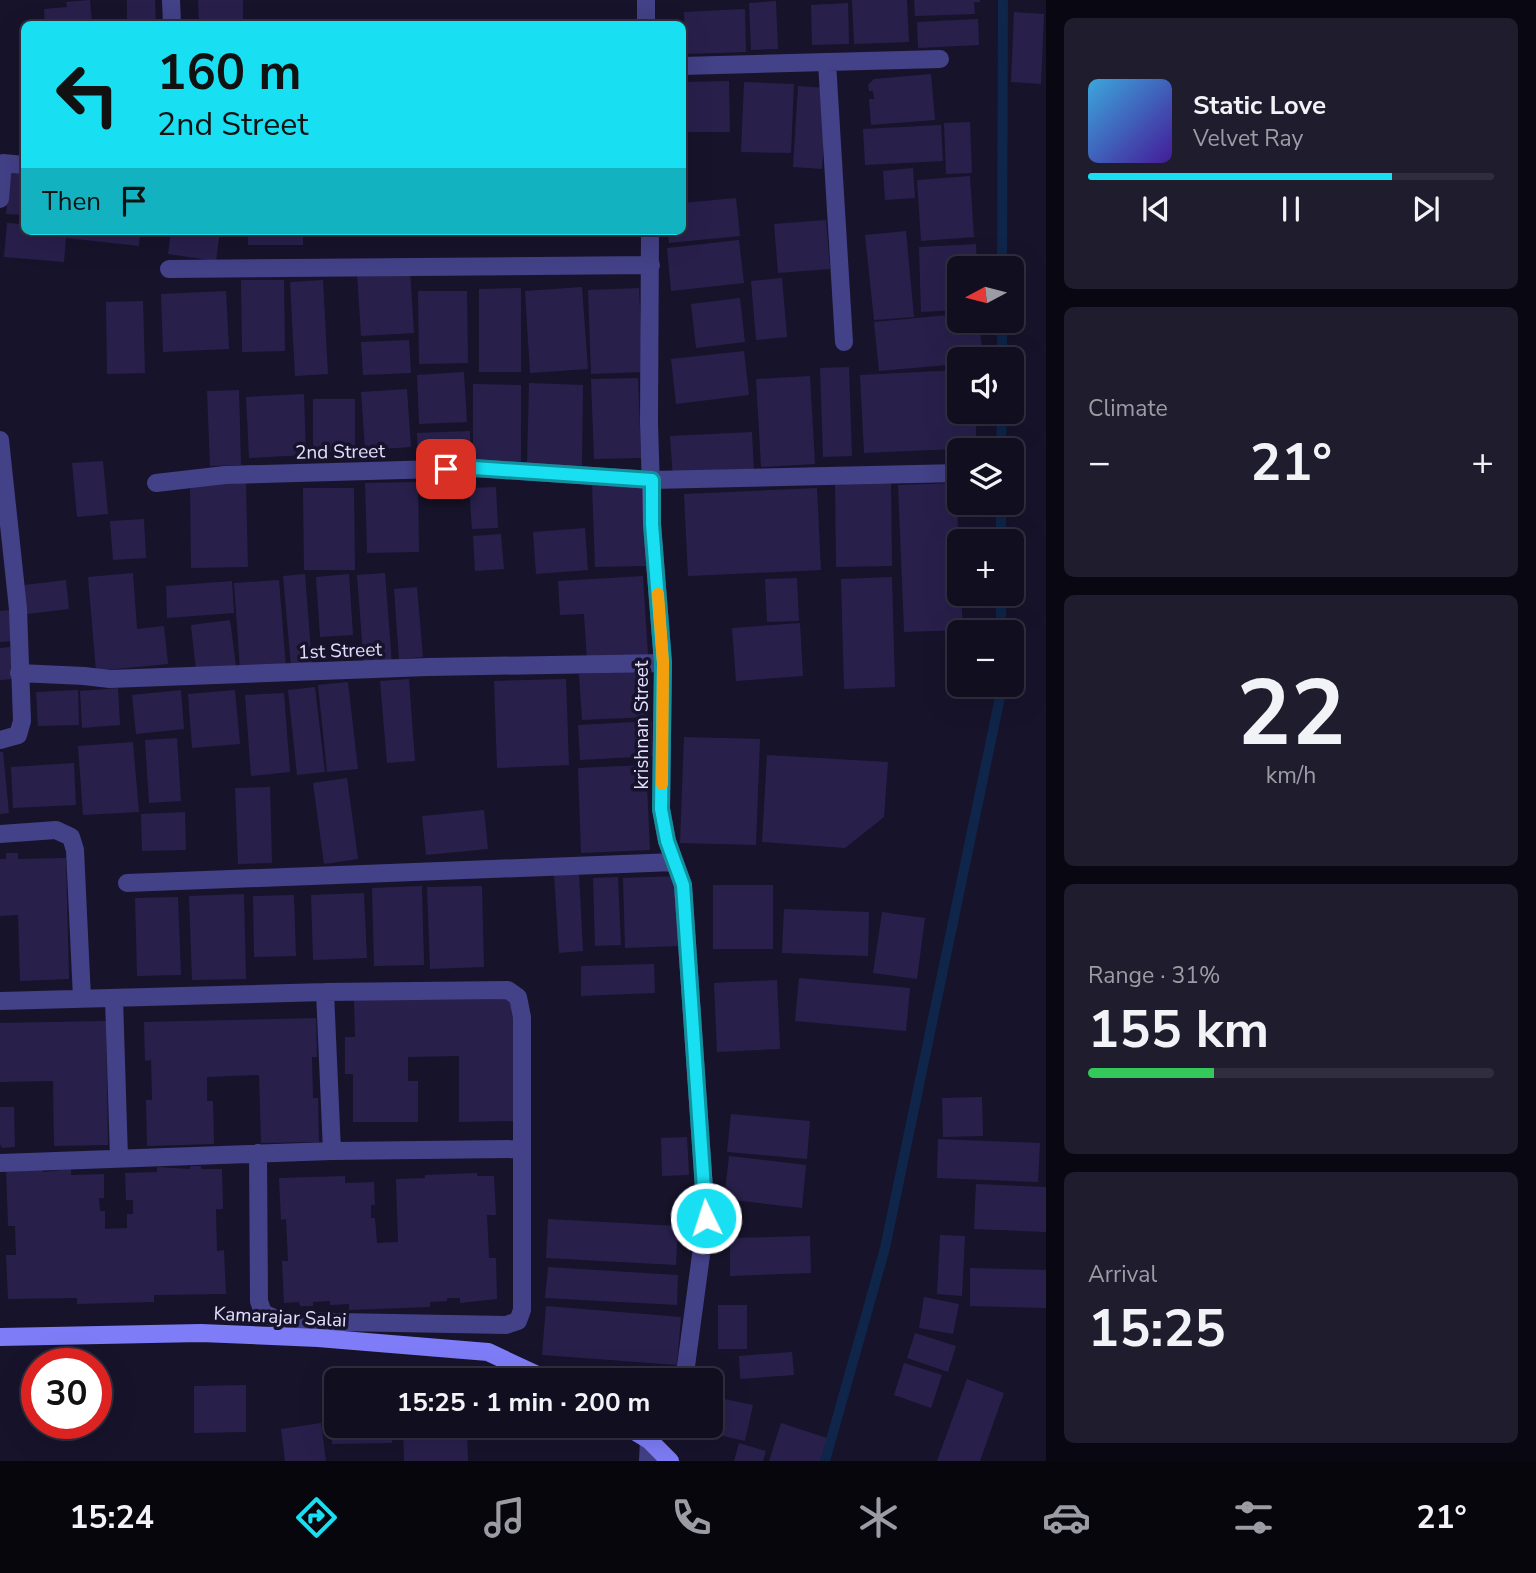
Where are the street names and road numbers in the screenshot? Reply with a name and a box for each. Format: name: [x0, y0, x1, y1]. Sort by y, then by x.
street label: 2nd Street: [295, 438, 386, 466]
street label: 1st Street: [298, 637, 383, 665]
street label: krishnan Street: [629, 660, 655, 790]
street label: Kamarajar Salai: [213, 1301, 347, 1333]

